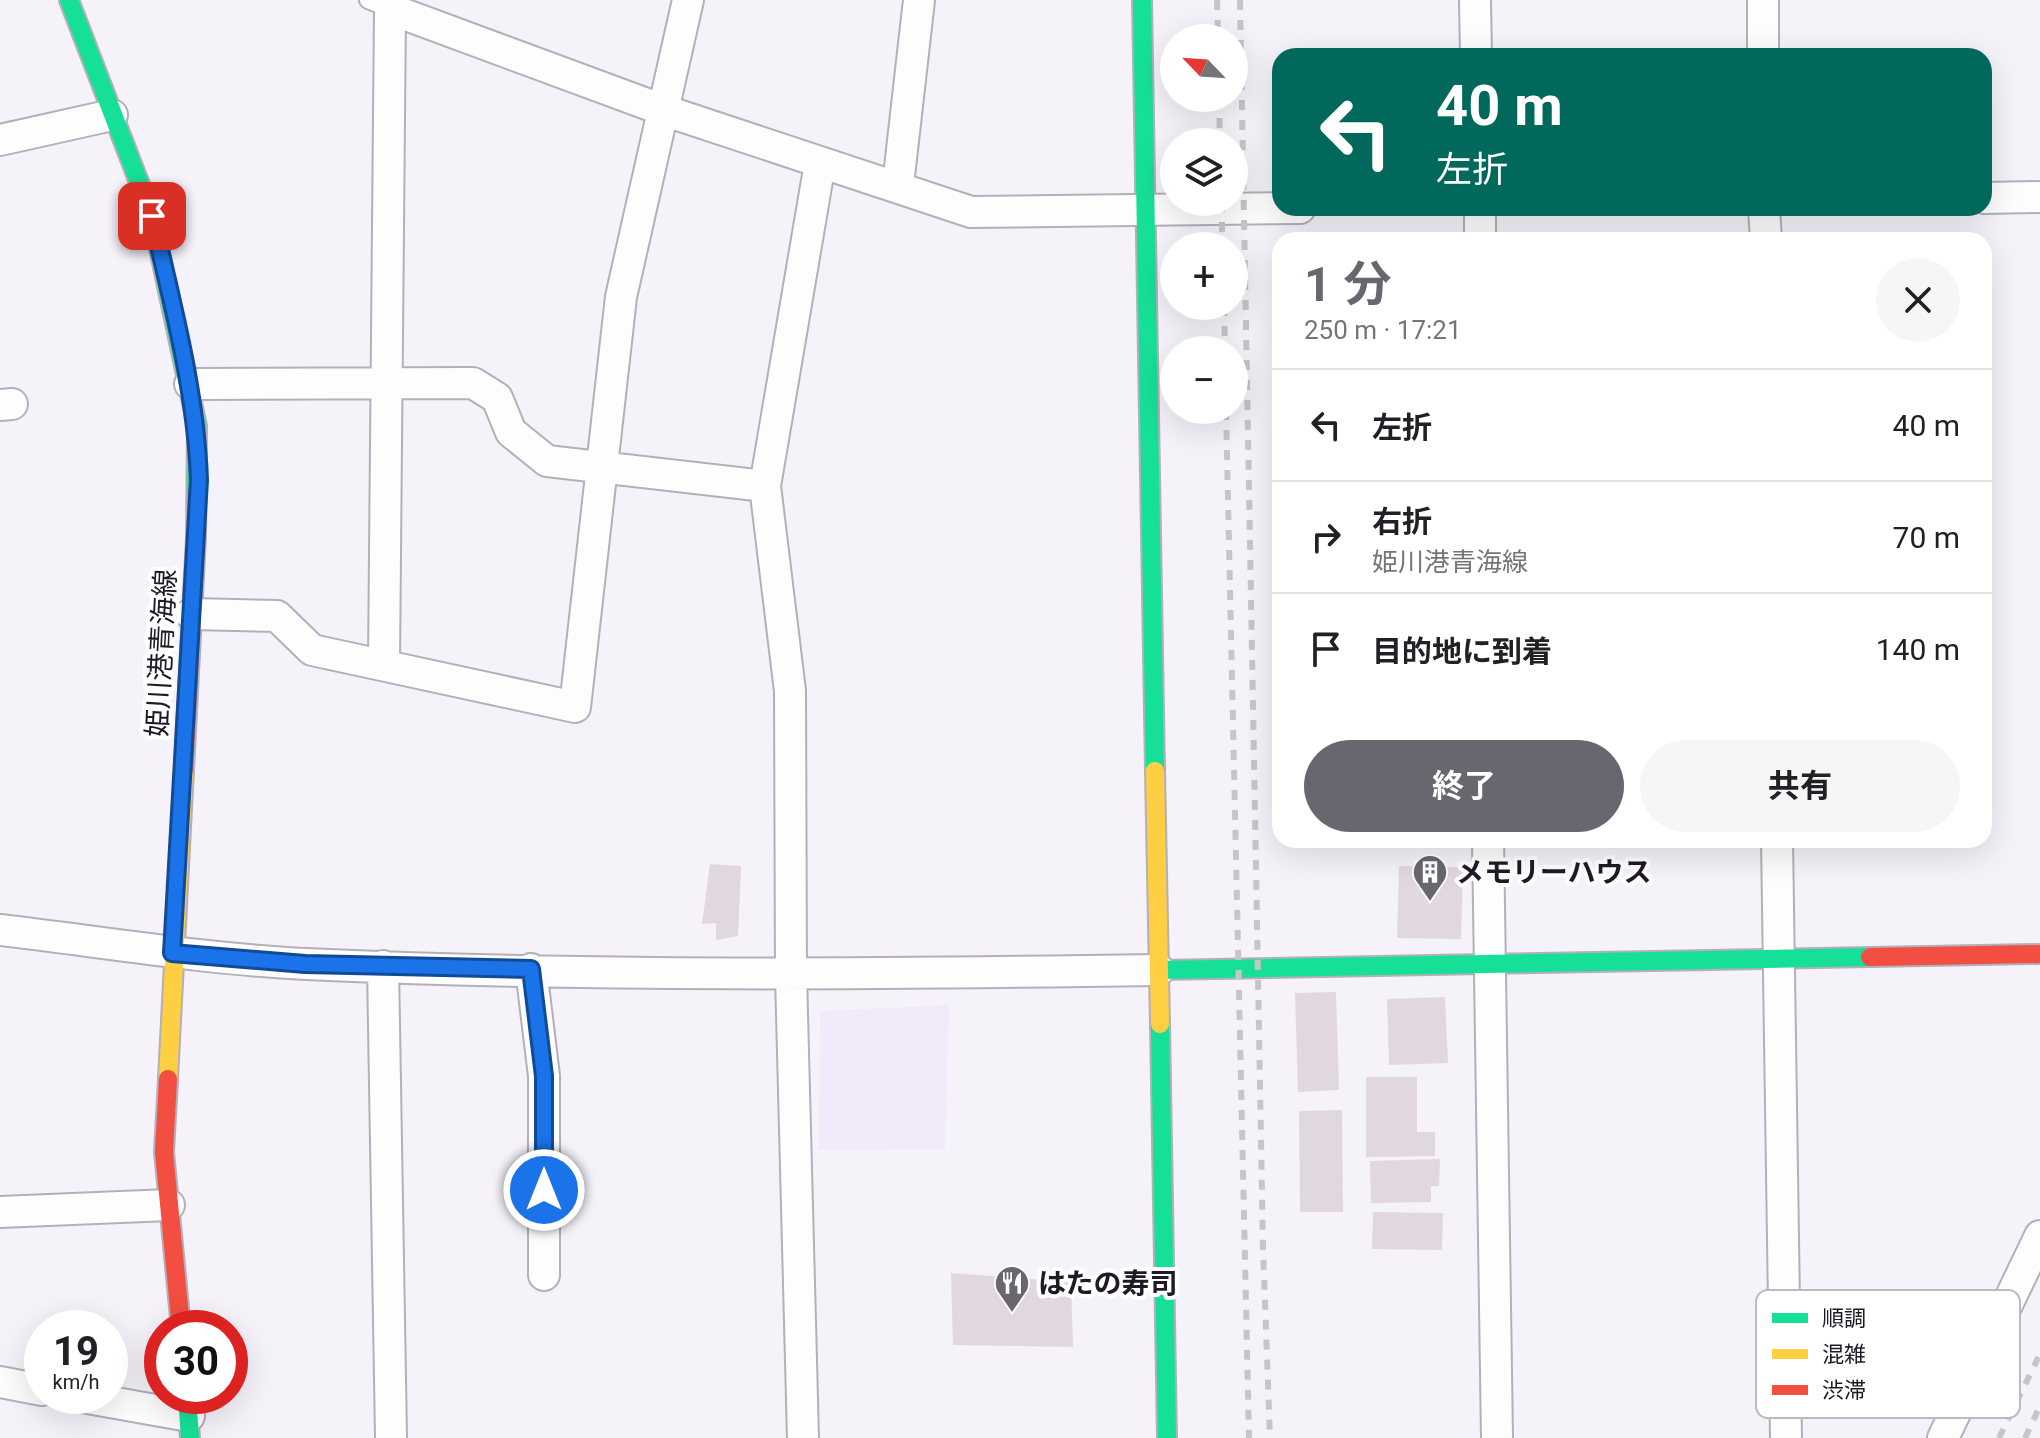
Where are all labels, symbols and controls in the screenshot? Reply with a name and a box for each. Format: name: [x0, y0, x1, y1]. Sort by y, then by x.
north arrow: [1160, 24, 1248, 112]
map controls: [1160, 24, 1248, 424]
text: 40 m: [1436, 73, 1563, 139]
icon: left: [1304, 80, 1408, 184]
button: layers: [1160, 128, 1248, 216]
text: 左折: [1436, 149, 1508, 191]
pin: [118, 182, 186, 250]
icon: arrive: [130, 194, 174, 238]
button: +: [1160, 232, 1248, 320]
text: 1 分: [1304, 256, 1391, 313]
button: close: [1876, 258, 1960, 342]
text: 250 m · 17:21: [1304, 315, 1462, 345]
button: −: [1160, 336, 1248, 424]
icon: left: [1304, 403, 1348, 447]
text: 40 m: [1893, 408, 1960, 443]
text: 左折: [1372, 410, 1432, 445]
text: 右折: [1372, 504, 1432, 539]
icon: right: [1304, 515, 1348, 559]
text: 70 m: [1893, 520, 1960, 555]
text: 姫川港青海線: [1372, 547, 1528, 577]
street label: 姫川港青海線: [141, 568, 182, 738]
icon: arrive: [1304, 627, 1348, 671]
text: 140 m: [1876, 632, 1960, 667]
text: 目的地に到着: [1372, 634, 1552, 669]
button: 終了: [1304, 740, 1624, 832]
button: 共有: [1640, 740, 1960, 832]
building icon: メモリーハウス: [1411, 853, 1449, 903]
place label: メモリーハウス: [1456, 856, 1651, 889]
position arrow: [502, 1148, 586, 1232]
restaurant icon: はたの寿司: [993, 1264, 1031, 1314]
place label: はたの寿司: [1038, 1267, 1177, 1300]
legend: [1756, 1290, 2020, 1418]
text: 順調: [1822, 1306, 1866, 1331]
speed limit sign: 30: [144, 1310, 248, 1414]
text: 19: [53, 1328, 99, 1375]
text: 混雑: [1822, 1342, 1866, 1367]
text: km/h: [53, 1370, 99, 1394]
text: 渋滞: [1822, 1378, 1866, 1403]

